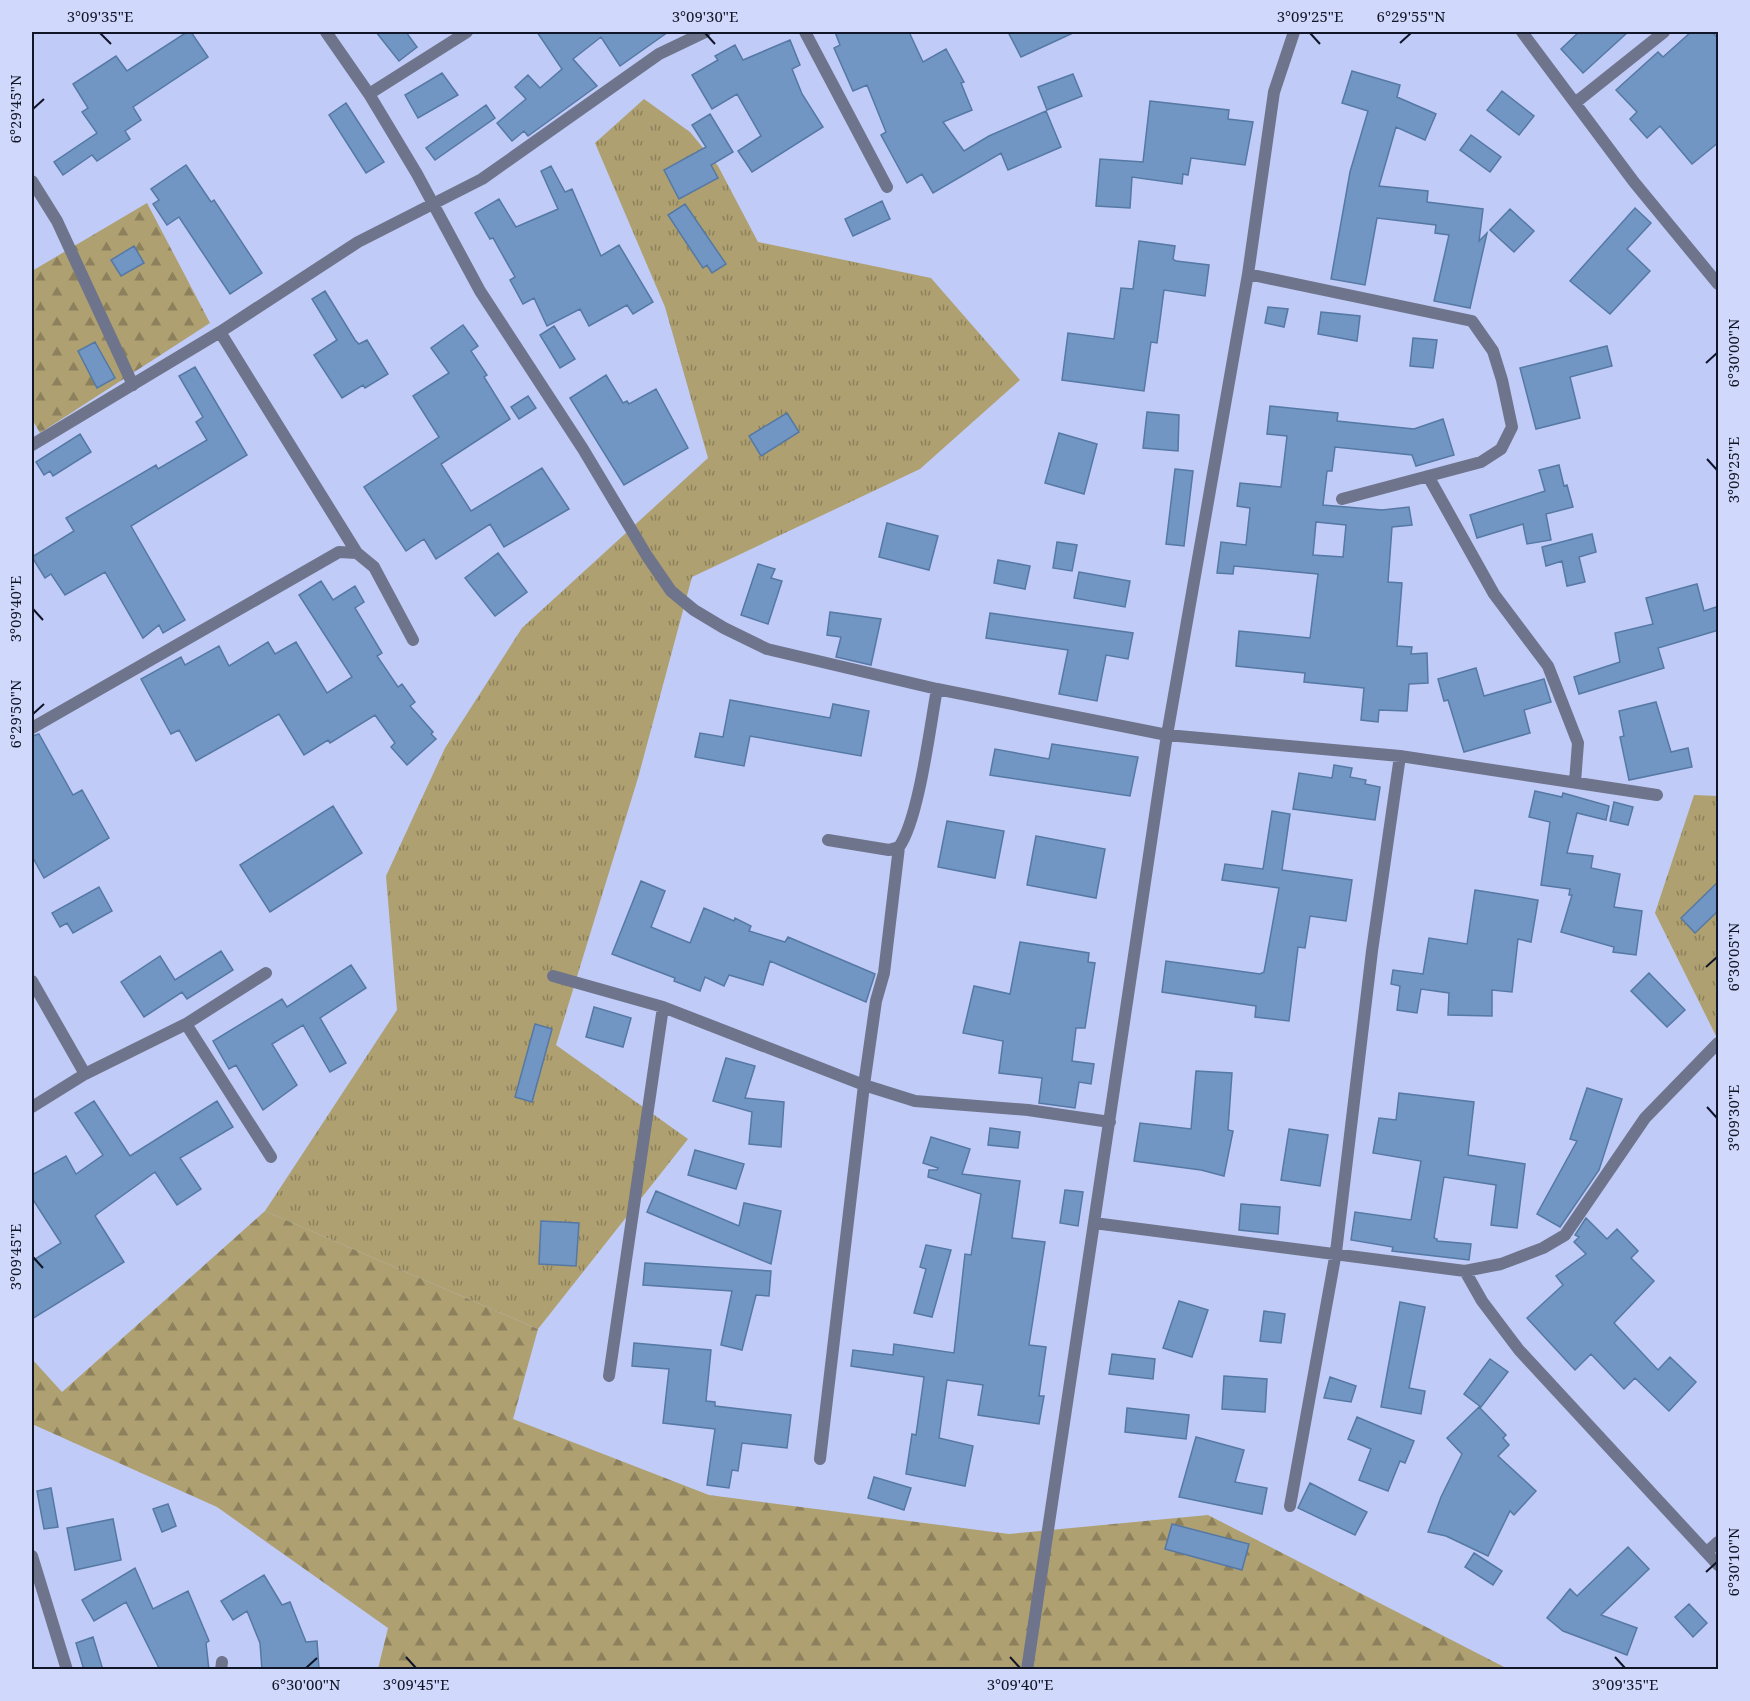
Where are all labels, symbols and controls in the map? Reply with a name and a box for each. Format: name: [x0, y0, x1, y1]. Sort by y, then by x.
text: 3°09'35"E: [67, 6, 133, 26]
text: 3°09'30"E: [672, 6, 738, 26]
text: 3°09'25"E: [1277, 6, 1343, 26]
text: 6°29'55"N: [1377, 6, 1446, 26]
text: 6°29'45"N: [5, 74, 25, 143]
text: 6°30'00"N: [1723, 318, 1743, 387]
text: 3°09'25"E: [1723, 437, 1743, 503]
text: 3°09'40"E: [5, 576, 25, 642]
text: 6°29'50"N: [5, 679, 25, 748]
text: 6°30'05"N: [1723, 922, 1743, 991]
text: 3°09'30"E: [1723, 1085, 1743, 1151]
text: 3°09'45"E: [5, 1224, 25, 1290]
text: 6°30'10"N: [1723, 1527, 1743, 1596]
text: 6°30'00"N: [272, 1674, 341, 1694]
text: 3°09'45"E: [383, 1674, 449, 1694]
text: 3°09'40"E: [987, 1674, 1053, 1694]
text: 3°09'35"E: [1592, 1674, 1658, 1694]

